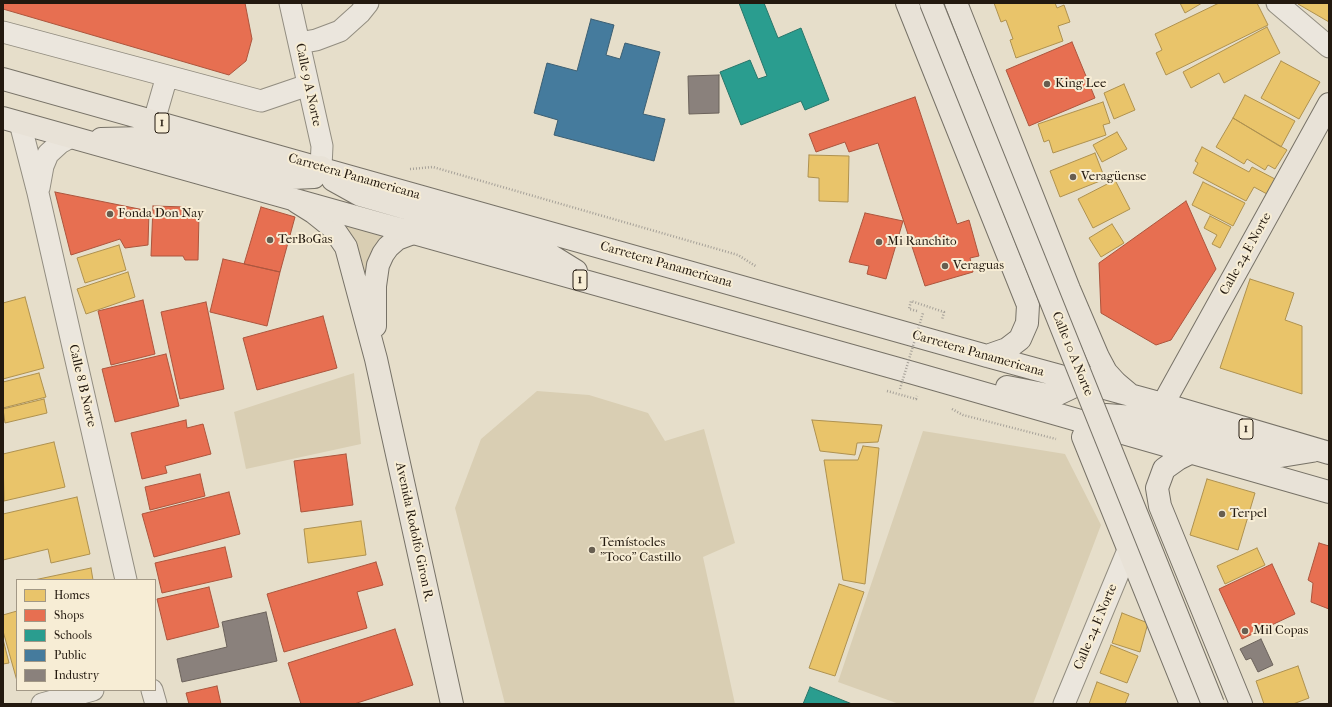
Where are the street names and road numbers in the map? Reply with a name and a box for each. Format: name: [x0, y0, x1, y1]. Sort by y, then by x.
street label: Calle 9 A Norte: [292, 42, 324, 128]
road number: 1: [155, 113, 169, 133]
street label: Carretera Panamericana: [286, 151, 422, 203]
street label: Calle 24 E Norte: [1217, 210, 1275, 298]
street label: Carretera Panamericana: [598, 239, 734, 291]
road number: 1: [573, 270, 587, 290]
street label: Calle 10 A Norte: [1048, 310, 1096, 398]
street label: Carretera Panamericana: [910, 328, 1046, 380]
street label: Calle 8 B Norte: [65, 343, 99, 429]
road number: 1: [1239, 419, 1253, 439]
street label: Avenida Rodolfo Giron R.: [392, 461, 436, 603]
street label: Calle 24 E Norte: [1071, 582, 1121, 672]

